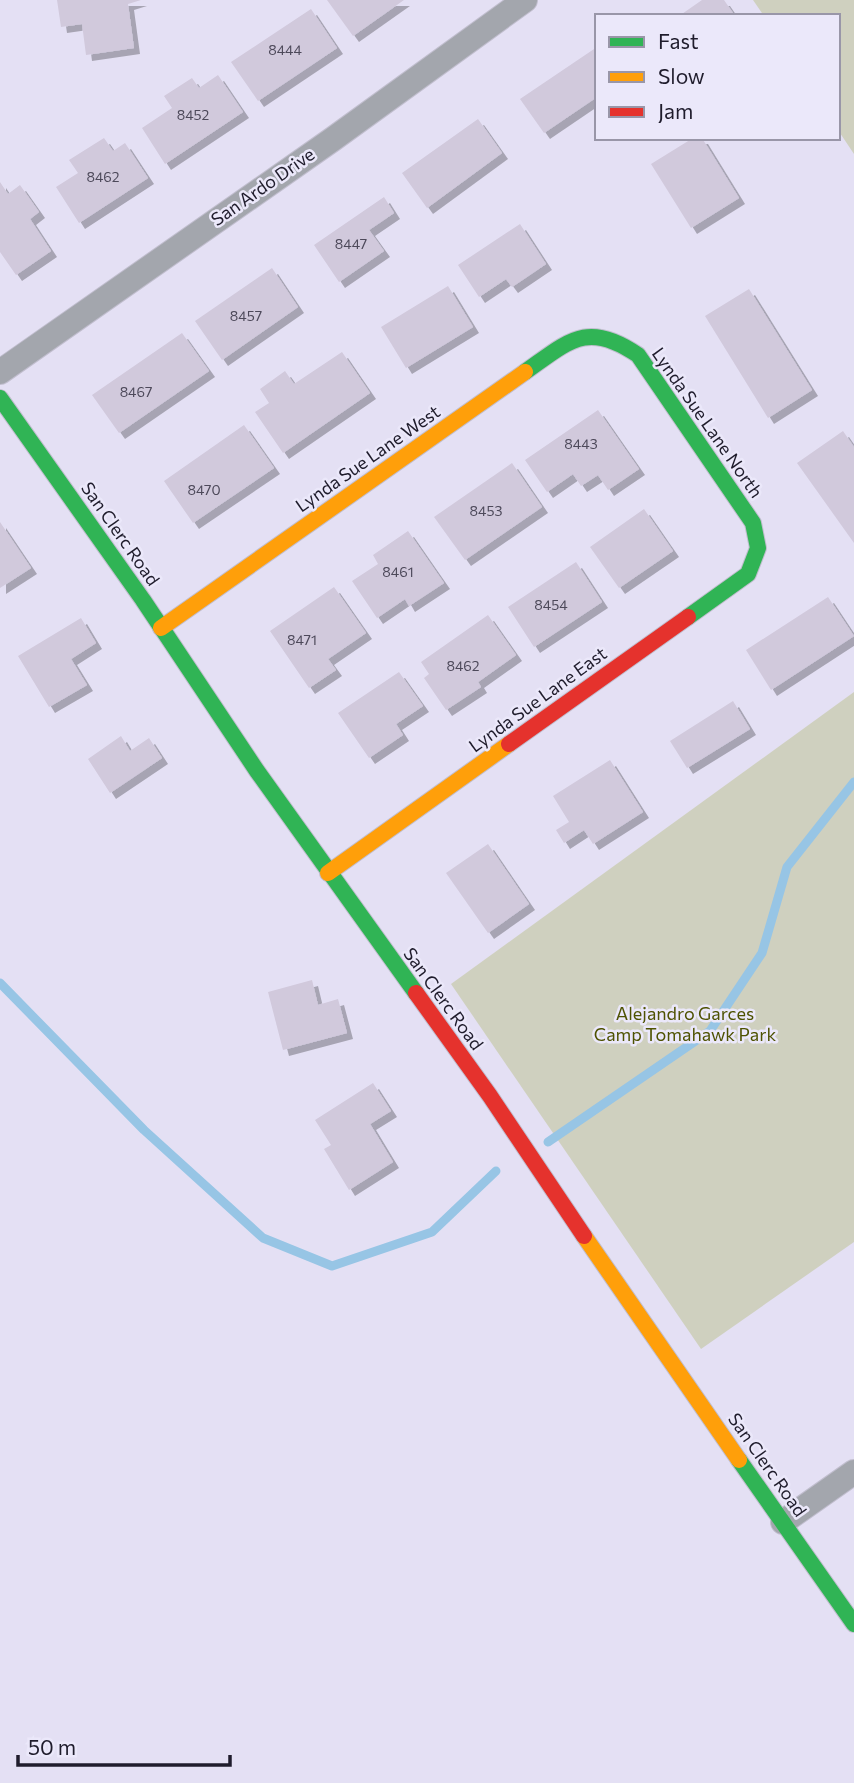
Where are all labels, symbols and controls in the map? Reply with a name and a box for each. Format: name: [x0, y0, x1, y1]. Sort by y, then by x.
legend: [595, 14, 840, 140]
text: Fast: [658, 28, 699, 53]
house number: 8444: [268, 41, 302, 58]
text: Slow: [658, 63, 705, 88]
text: Jam: [658, 98, 693, 123]
house number: 8452: [177, 106, 210, 123]
street label: San Ardo Drive: [207, 142, 318, 230]
house number: 8462: [86, 168, 120, 185]
house number: 8447: [335, 235, 367, 252]
house number: 8457: [230, 307, 262, 324]
street label: Lynda Sue Lane North: [648, 343, 768, 502]
house number: 8467: [120, 383, 152, 400]
street label: Lynda Sue Lane West: [291, 400, 444, 516]
house number: 8443: [564, 435, 598, 452]
street label: San Clerc Road: [77, 477, 165, 589]
house number: 8470: [187, 481, 221, 498]
house number: 8453: [470, 502, 502, 519]
house number: 8461: [382, 563, 414, 580]
house number: 8454: [534, 596, 568, 613]
house number: 8471: [287, 631, 317, 648]
street label: Lynda Sue Lane East: [464, 642, 611, 757]
house number: 8462: [446, 657, 480, 674]
street label: San Clerc Road: [399, 943, 488, 1054]
park label: Alejandro Garces Camp Tomahawk Park: [594, 1002, 776, 1045]
street label: San Clerc Road: [724, 1408, 812, 1520]
scale bar: [18, 1724, 229, 1768]
text: 50 m: [28, 1734, 76, 1759]

